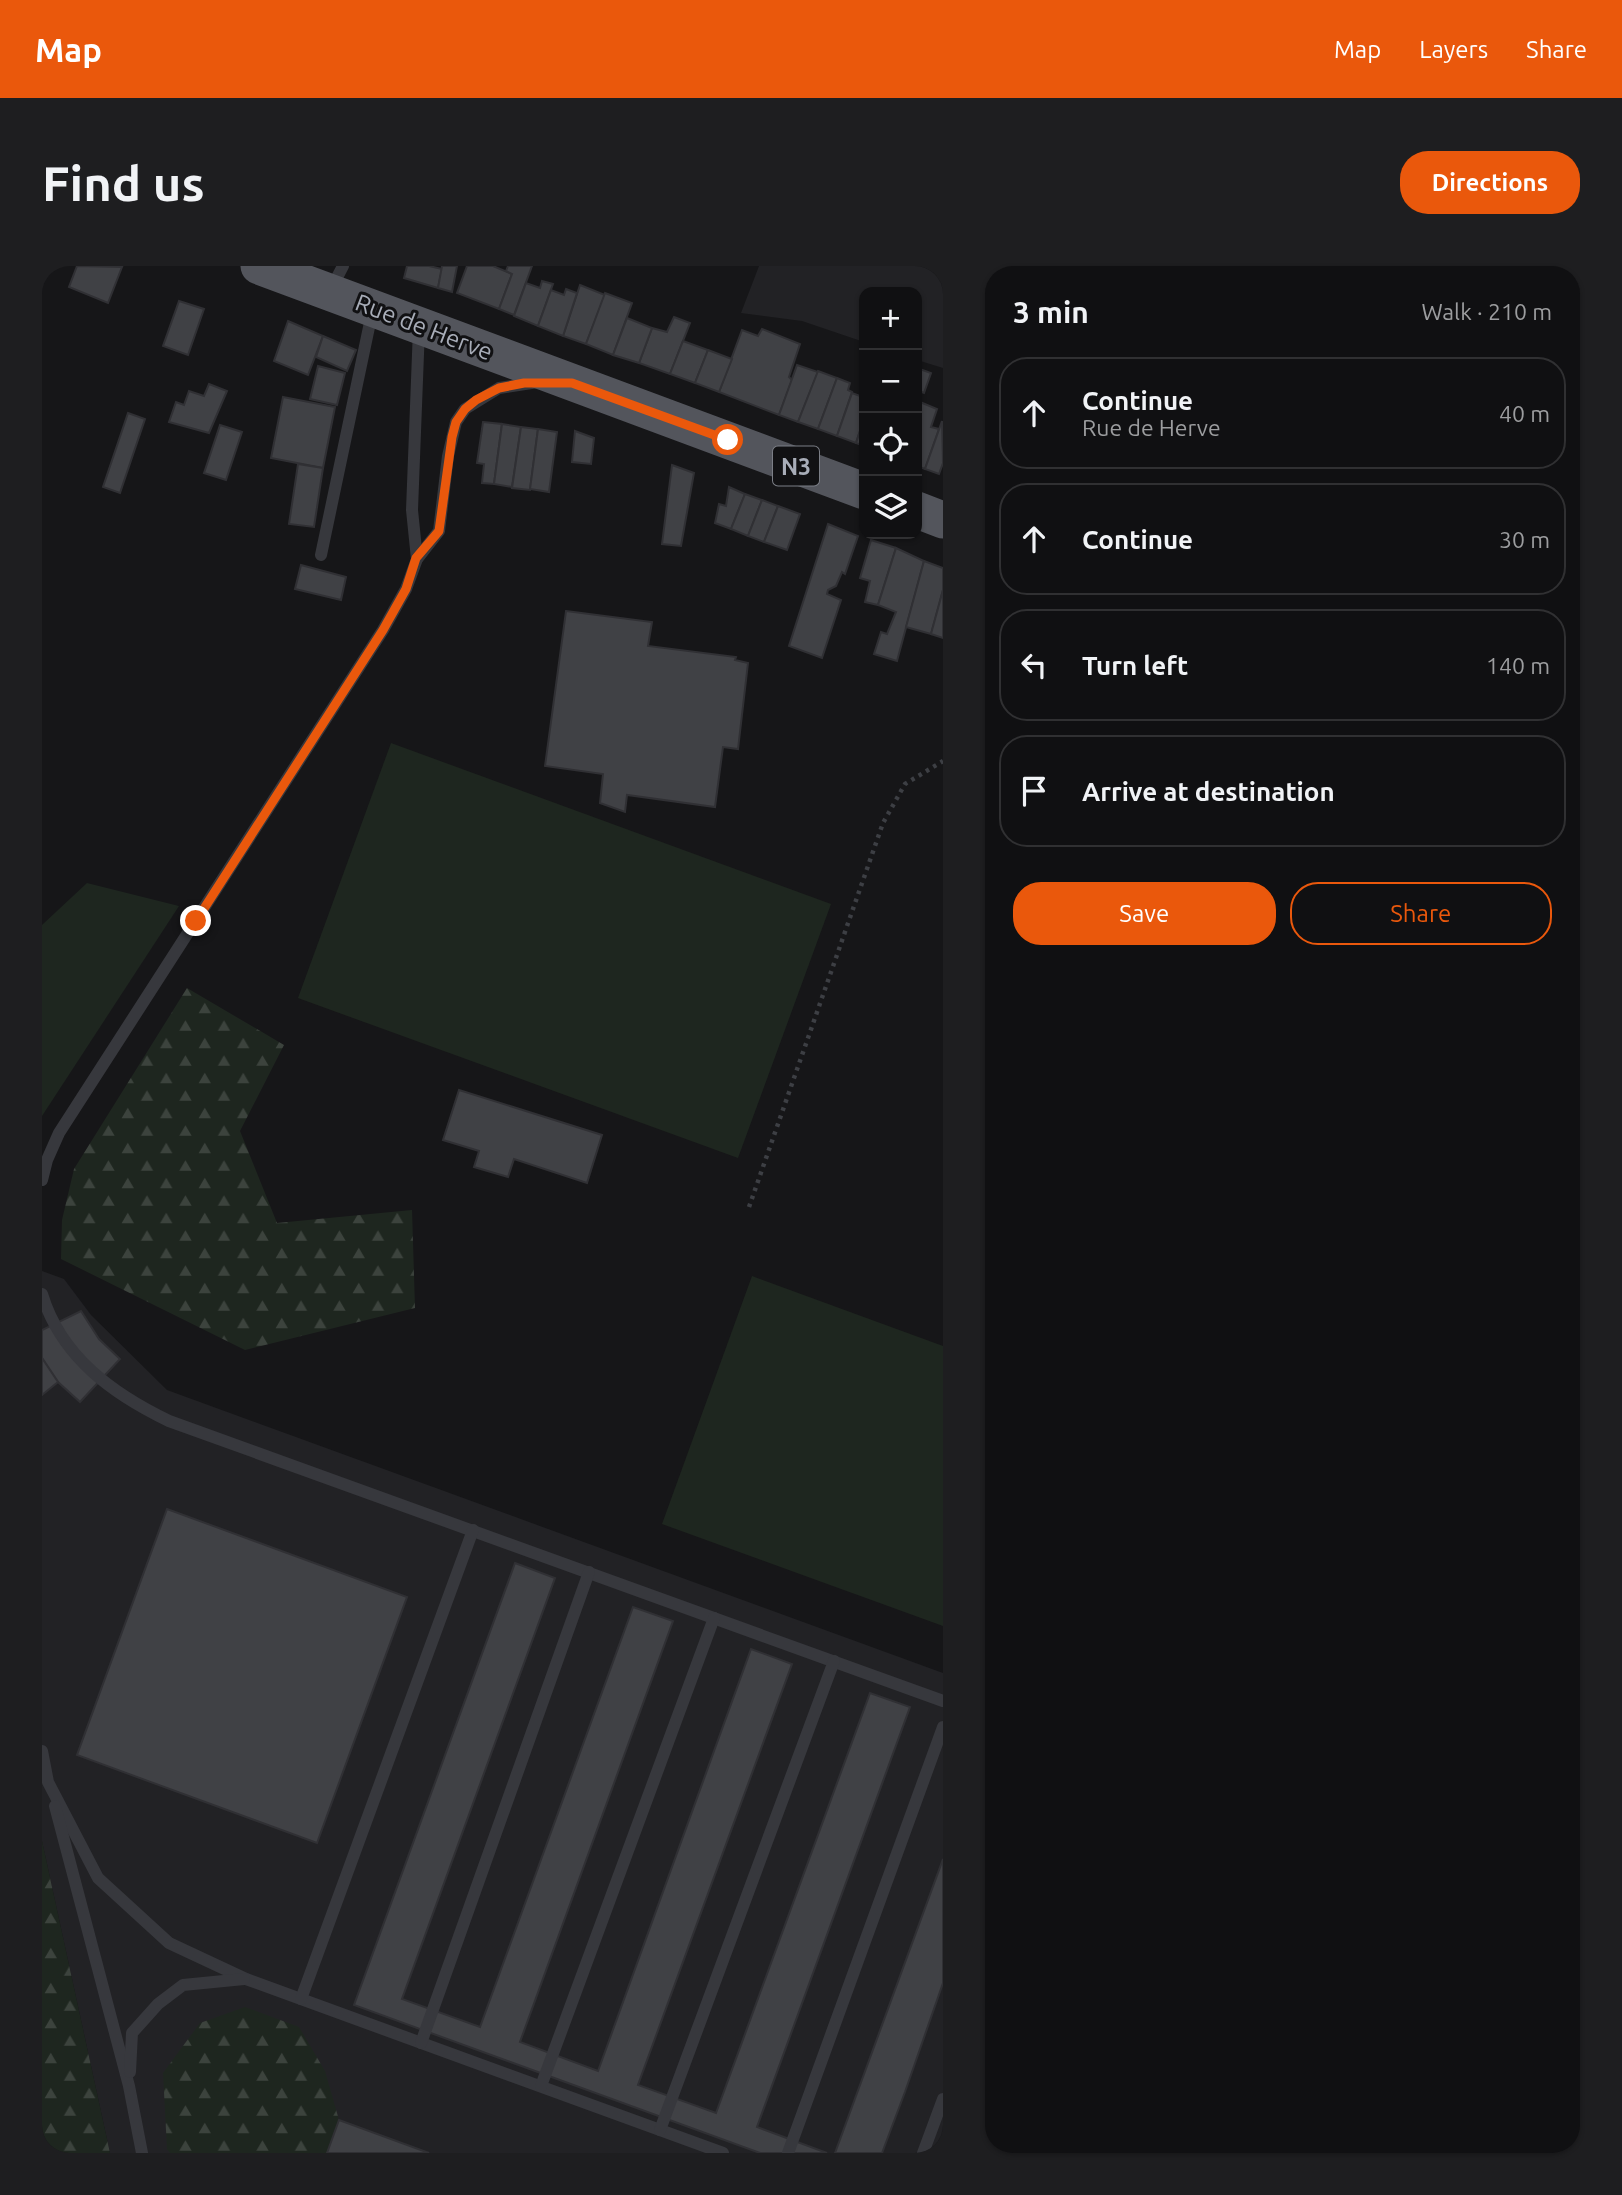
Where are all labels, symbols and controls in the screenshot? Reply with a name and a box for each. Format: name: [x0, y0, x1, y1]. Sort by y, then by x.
text: Map: [35, 31, 102, 68]
text: Map: [1334, 36, 1381, 63]
text: Layers: [1419, 36, 1488, 63]
text: Share: [1526, 36, 1587, 63]
button: Directions: [1400, 151, 1580, 214]
text: Find us: [42, 155, 205, 210]
map controls: [859, 287, 922, 539]
button: +: [859, 287, 922, 350]
street label: Rue de Herve: [352, 288, 496, 366]
text: 3 min: [1013, 295, 1089, 329]
text: Walk · 210 m: [1421, 299, 1552, 324]
button: −: [859, 350, 922, 413]
text: Continue: [1082, 386, 1193, 415]
icon: ahead: [1015, 394, 1053, 432]
text: 40 m: [1499, 401, 1550, 426]
button: locate: [859, 413, 922, 476]
text: Rue de Herve: [1082, 415, 1221, 440]
route start: [712, 424, 743, 455]
road number: N3: [773, 447, 819, 486]
button: layers: [859, 476, 922, 539]
icon: ahead: [1015, 520, 1053, 558]
text: Continue: [1082, 525, 1193, 554]
text: 30 m: [1499, 527, 1550, 552]
icon: left: [1015, 646, 1053, 684]
text: Turn left: [1082, 651, 1188, 680]
text: 140 m: [1486, 653, 1550, 678]
icon: arrive: [1015, 772, 1053, 810]
text: Arrive at destination: [1082, 777, 1335, 806]
button: Save: [1013, 882, 1276, 945]
button: Share: [1290, 882, 1552, 945]
route end: [180, 905, 211, 936]

